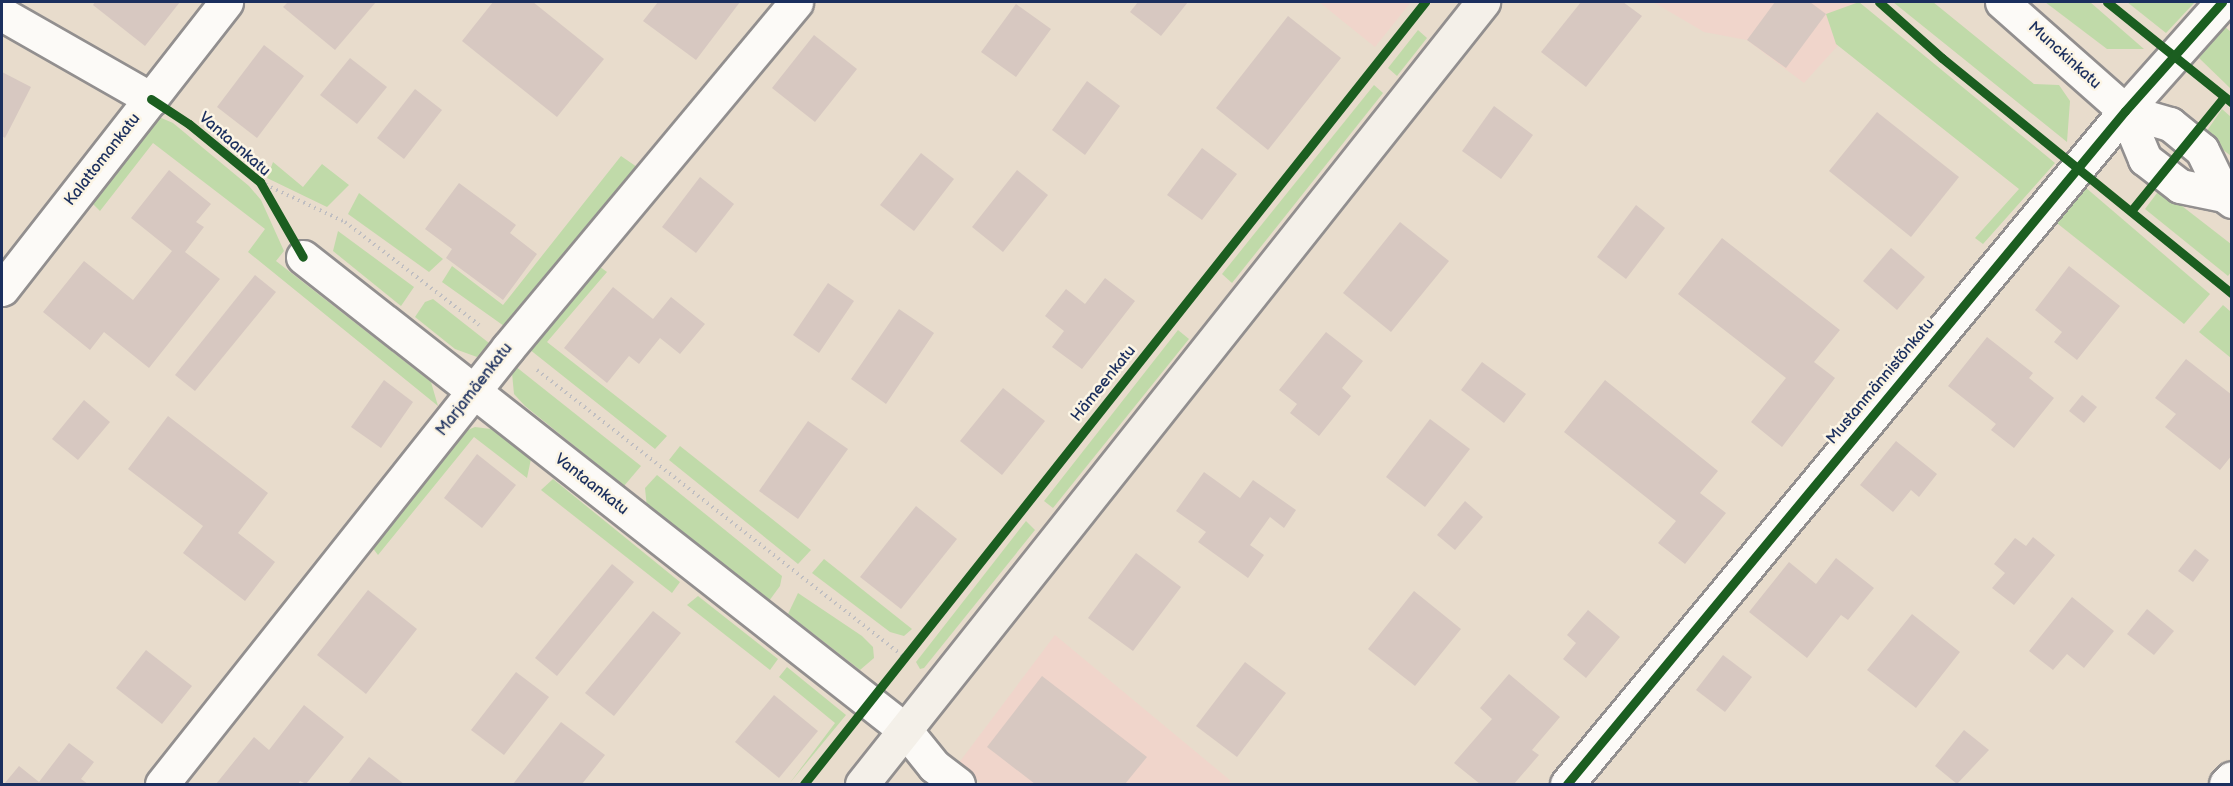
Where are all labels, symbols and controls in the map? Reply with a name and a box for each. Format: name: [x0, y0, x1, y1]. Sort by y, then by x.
street label: Munckinkatu: [2024, 18, 2104, 94]
street label: Vantaankatu: [194, 109, 274, 181]
street label: Kalattomankatu: [61, 110, 145, 210]
street label: Mustanmännistönkatu: [1823, 315, 1939, 449]
street label: Marjamäenkatu: [433, 340, 517, 440]
street label: Hämeenkatu: [1067, 342, 1141, 426]
street label: Vantaankatu: [550, 450, 632, 520]

